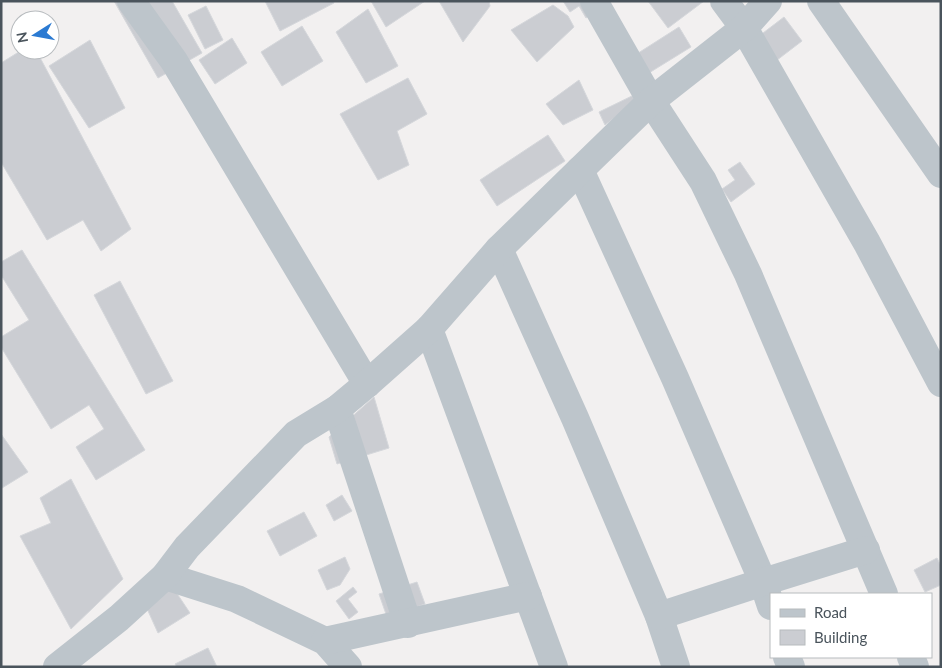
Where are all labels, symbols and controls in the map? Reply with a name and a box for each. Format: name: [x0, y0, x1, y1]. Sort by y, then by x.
north arrow: [10, 10, 60, 60]
text: N: [12, 31, 31, 44]
legend: [770, 593, 932, 658]
text: Road: [814, 603, 847, 621]
text: Building: [814, 628, 867, 646]

